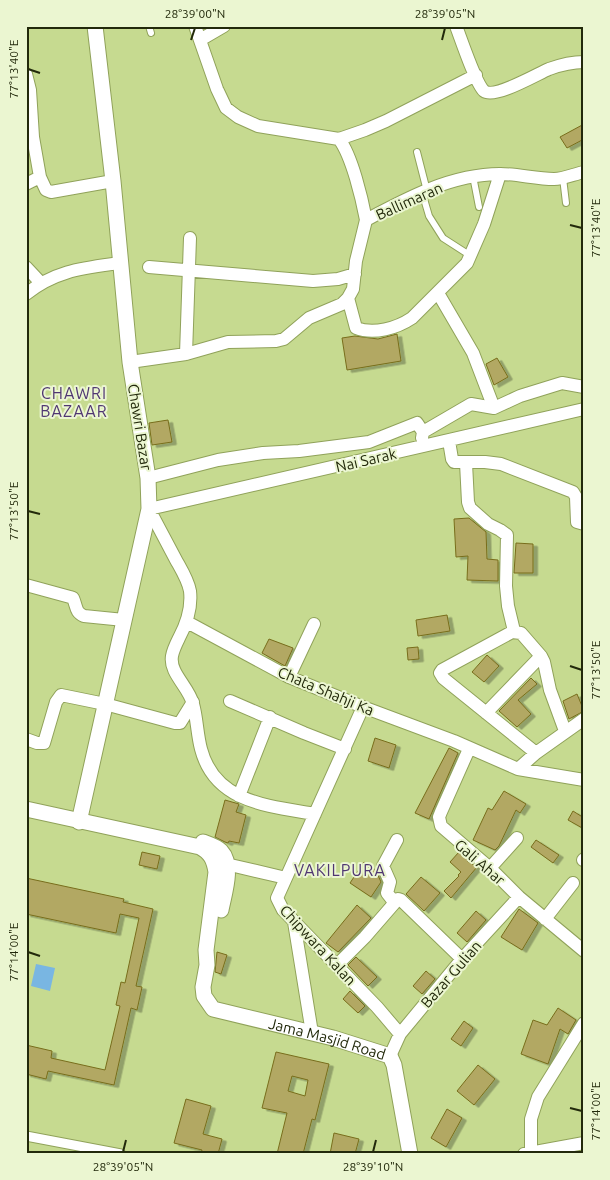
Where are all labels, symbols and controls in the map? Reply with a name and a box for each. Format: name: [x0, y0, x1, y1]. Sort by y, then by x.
text: 28°39'00"N: [165, 7, 225, 20]
text: 28°39'05"N: [415, 7, 475, 20]
text: 77°13'40"E: [7, 39, 20, 98]
street label: Ballimaran: [373, 179, 445, 223]
text: 77°13'40"E: [589, 198, 602, 257]
street label: Chawri Bazar: [125, 383, 155, 472]
district label: CHAWRI BAZAAR: [40, 384, 108, 420]
street label: Nai Sarak: [334, 445, 399, 475]
text: 77°13'50"E: [7, 481, 20, 540]
text: 77°13'50"E: [589, 640, 602, 699]
street label: Chata Shahji Ka: [275, 663, 377, 719]
street label: Gali Ahar: [452, 836, 509, 888]
district label: VAKILPURA: [294, 861, 386, 879]
street label: Chipwara Kalan: [277, 901, 359, 989]
text: 77°14'00"E: [7, 922, 20, 981]
street label: Bazar Gulian: [417, 937, 485, 1011]
street label: Jama Masjid Road: [267, 1014, 388, 1063]
text: 77°14'00"E: [589, 1081, 602, 1140]
text: 28°39'05"N: [93, 1160, 153, 1173]
text: 28°39'10"N: [343, 1160, 403, 1173]

